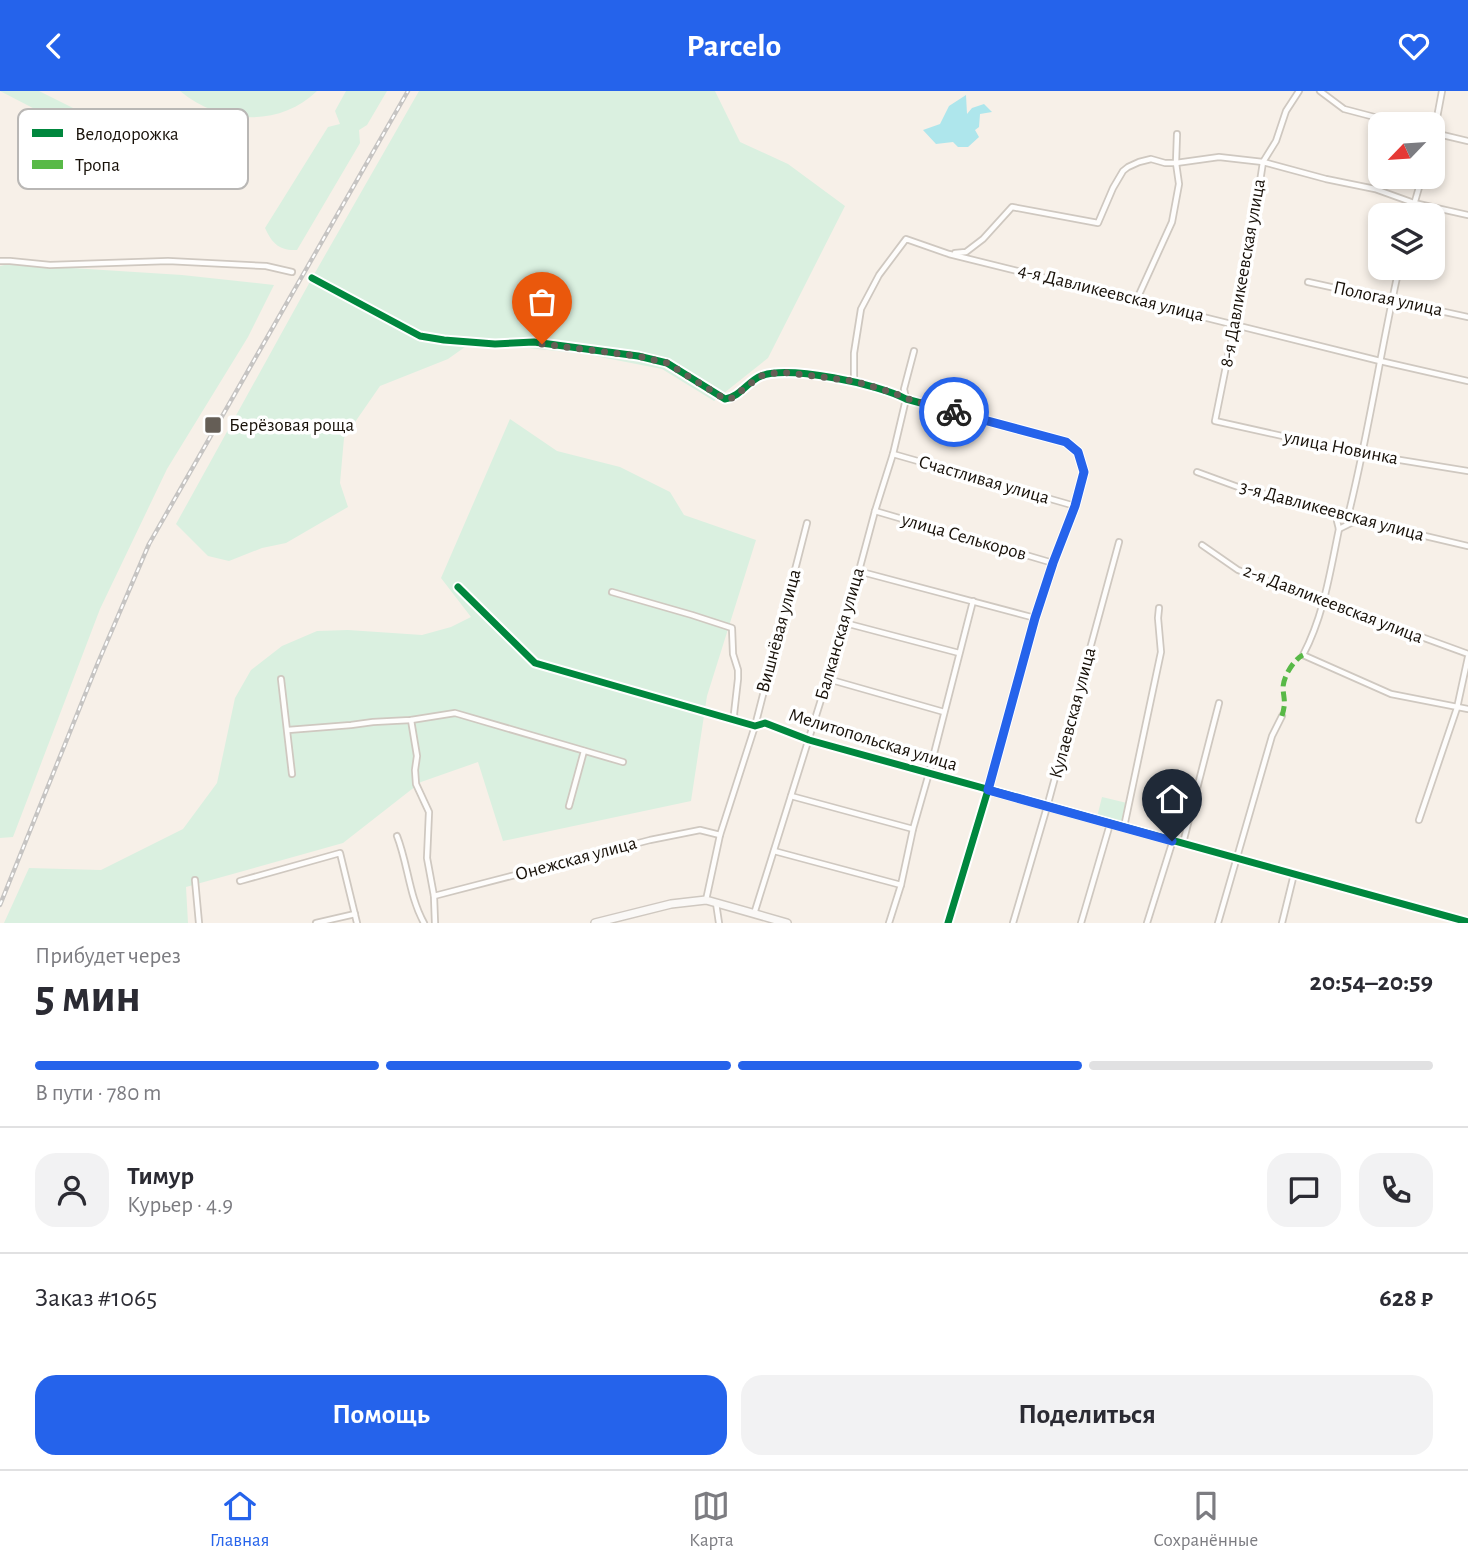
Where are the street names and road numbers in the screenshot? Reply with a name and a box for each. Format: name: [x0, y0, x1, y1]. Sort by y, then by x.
street label: 8-я Давликеевская улица: [1217, 177, 1269, 369]
street label: 4-я Давликеевская улица: [1016, 261, 1206, 325]
street label: Пологая улица: [1332, 278, 1445, 320]
street label: улица Новинка: [1281, 427, 1400, 468]
street label: Счастливая улица: [916, 452, 1052, 508]
street label: 3-я Давликеевская улица: [1238, 477, 1426, 545]
street label: улица Селькоров: [898, 510, 1029, 564]
street label: 2-я Давликеевская улица: [1241, 561, 1426, 647]
street label: Балканская улица: [812, 565, 868, 702]
street label: Вишнёвая улица: [753, 567, 805, 695]
street label: Кулаевская улица: [1046, 645, 1100, 781]
street label: Мелитопольская улица: [786, 705, 960, 775]
street label: Онежская улица: [513, 834, 639, 884]

